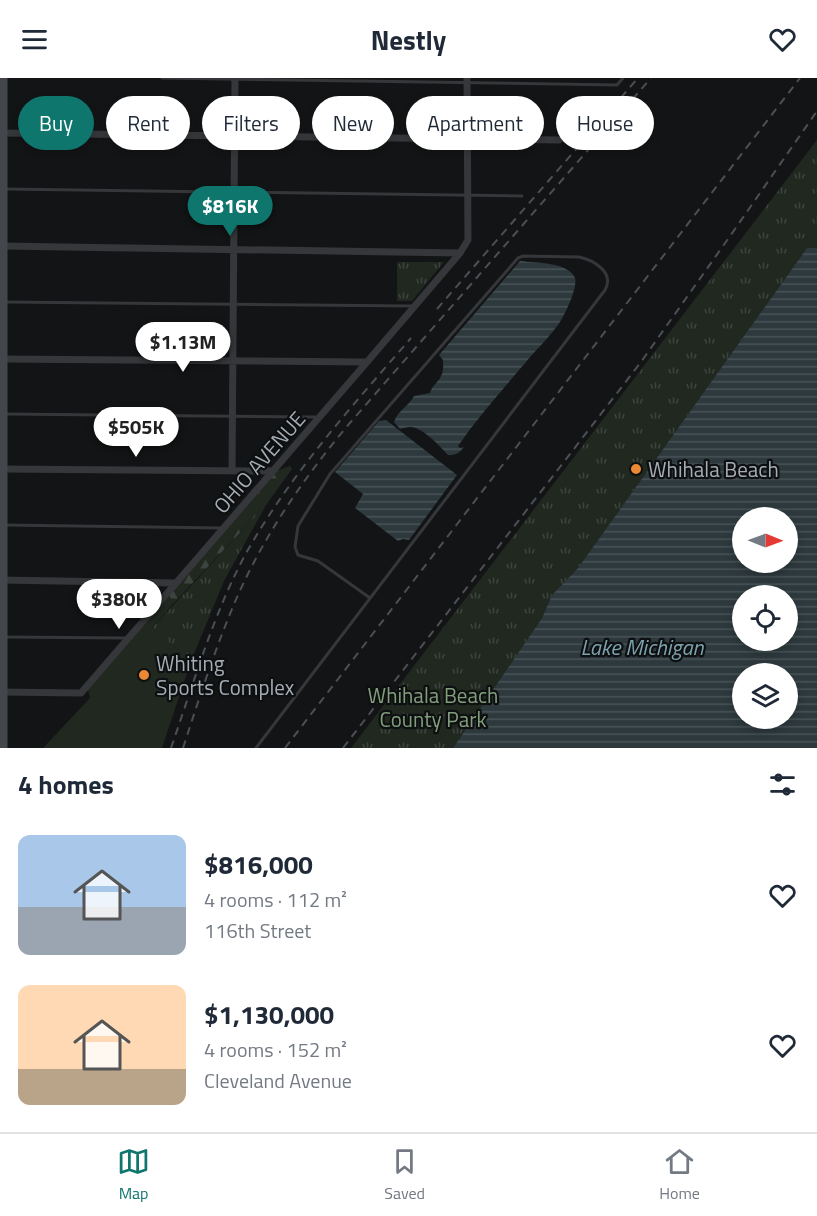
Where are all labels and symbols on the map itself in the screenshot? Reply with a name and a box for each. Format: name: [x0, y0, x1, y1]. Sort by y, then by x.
pin: $816K: [188, 186, 272, 237]
pin: $1.13M: [134, 322, 232, 373]
street label: OHIO AVENUE: [205, 404, 313, 520]
pin: $505K: [94, 407, 178, 458]
place label: Whihala Beach: [648, 453, 779, 485]
marker: Whihala Beach: [629, 462, 643, 476]
north arrow: [732, 507, 798, 573]
pin: $380K: [77, 579, 161, 630]
water label: Lake Michigan: [580, 630, 705, 664]
place label: Whiting Sports Complex: [156, 647, 295, 703]
marker: Whiting Sports Complex: [137, 668, 151, 682]
park label: Whihala Beach County Park: [368, 679, 498, 735]

